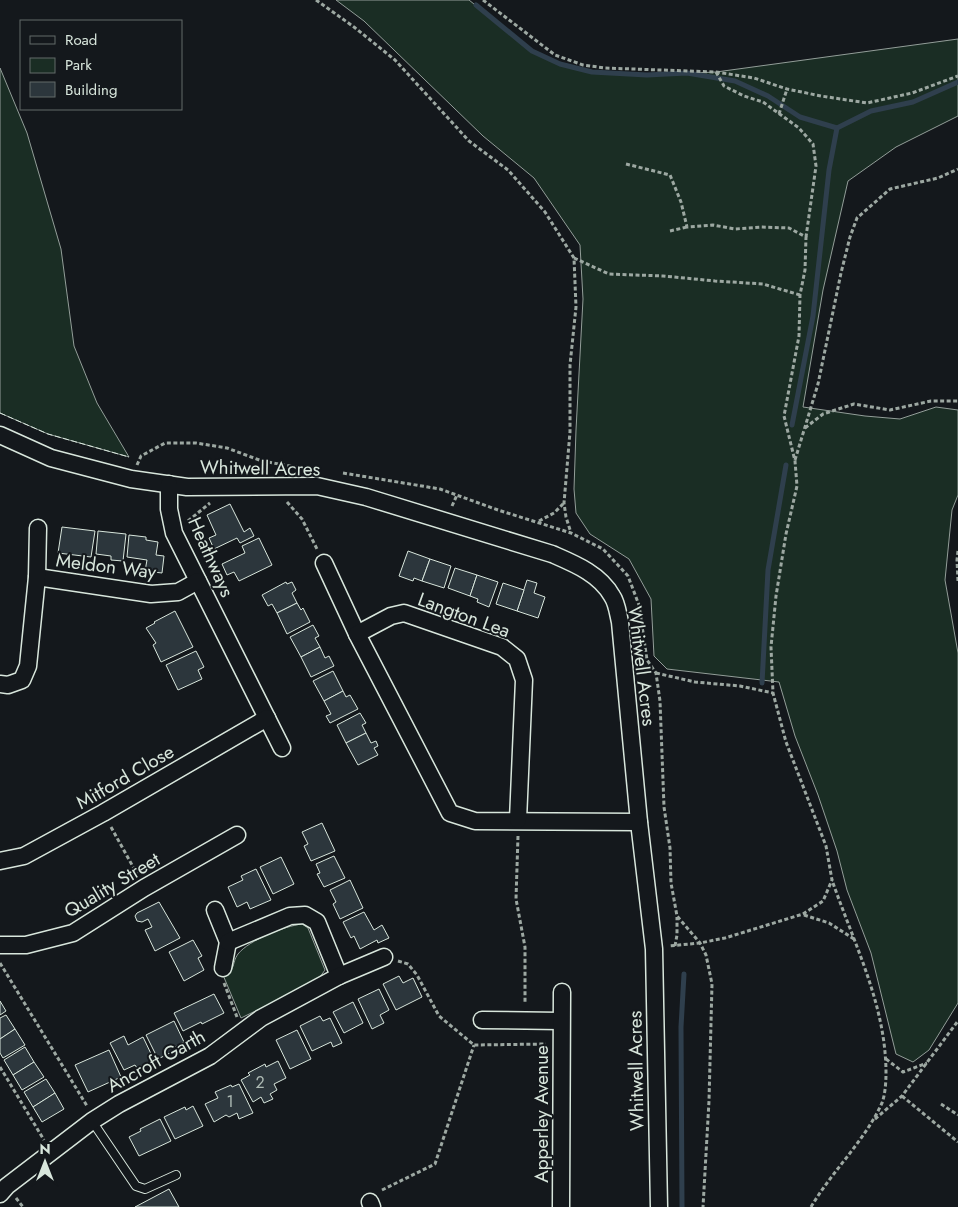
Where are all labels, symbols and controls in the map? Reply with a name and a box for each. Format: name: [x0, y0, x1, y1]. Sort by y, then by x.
legend: [20, 20, 182, 110]
text: Road: [65, 29, 97, 51]
text: Park: [65, 54, 92, 76]
text: Building: [65, 79, 117, 101]
street label: Whitwell Acres: [200, 453, 321, 483]
street label: Heathways: [181, 513, 241, 602]
street label: Meldon Way: [54, 546, 158, 586]
street label: Langton Lea: [414, 586, 514, 644]
street label: Whitwell Acres: [621, 605, 663, 728]
street label: Mitford Close: [71, 738, 179, 816]
street label: Quality Street: [59, 846, 165, 924]
street label: Whitwell Acres: [621, 1010, 651, 1131]
street label: Ancroft Garth: [102, 1023, 210, 1099]
street label: Apperley Avenue: [528, 1045, 555, 1183]
house number: 2: [255, 1071, 265, 1094]
house number: 1: [226, 1090, 234, 1113]
north arrow: [20, 1137, 70, 1187]
text: N: [39, 1139, 51, 1159]

